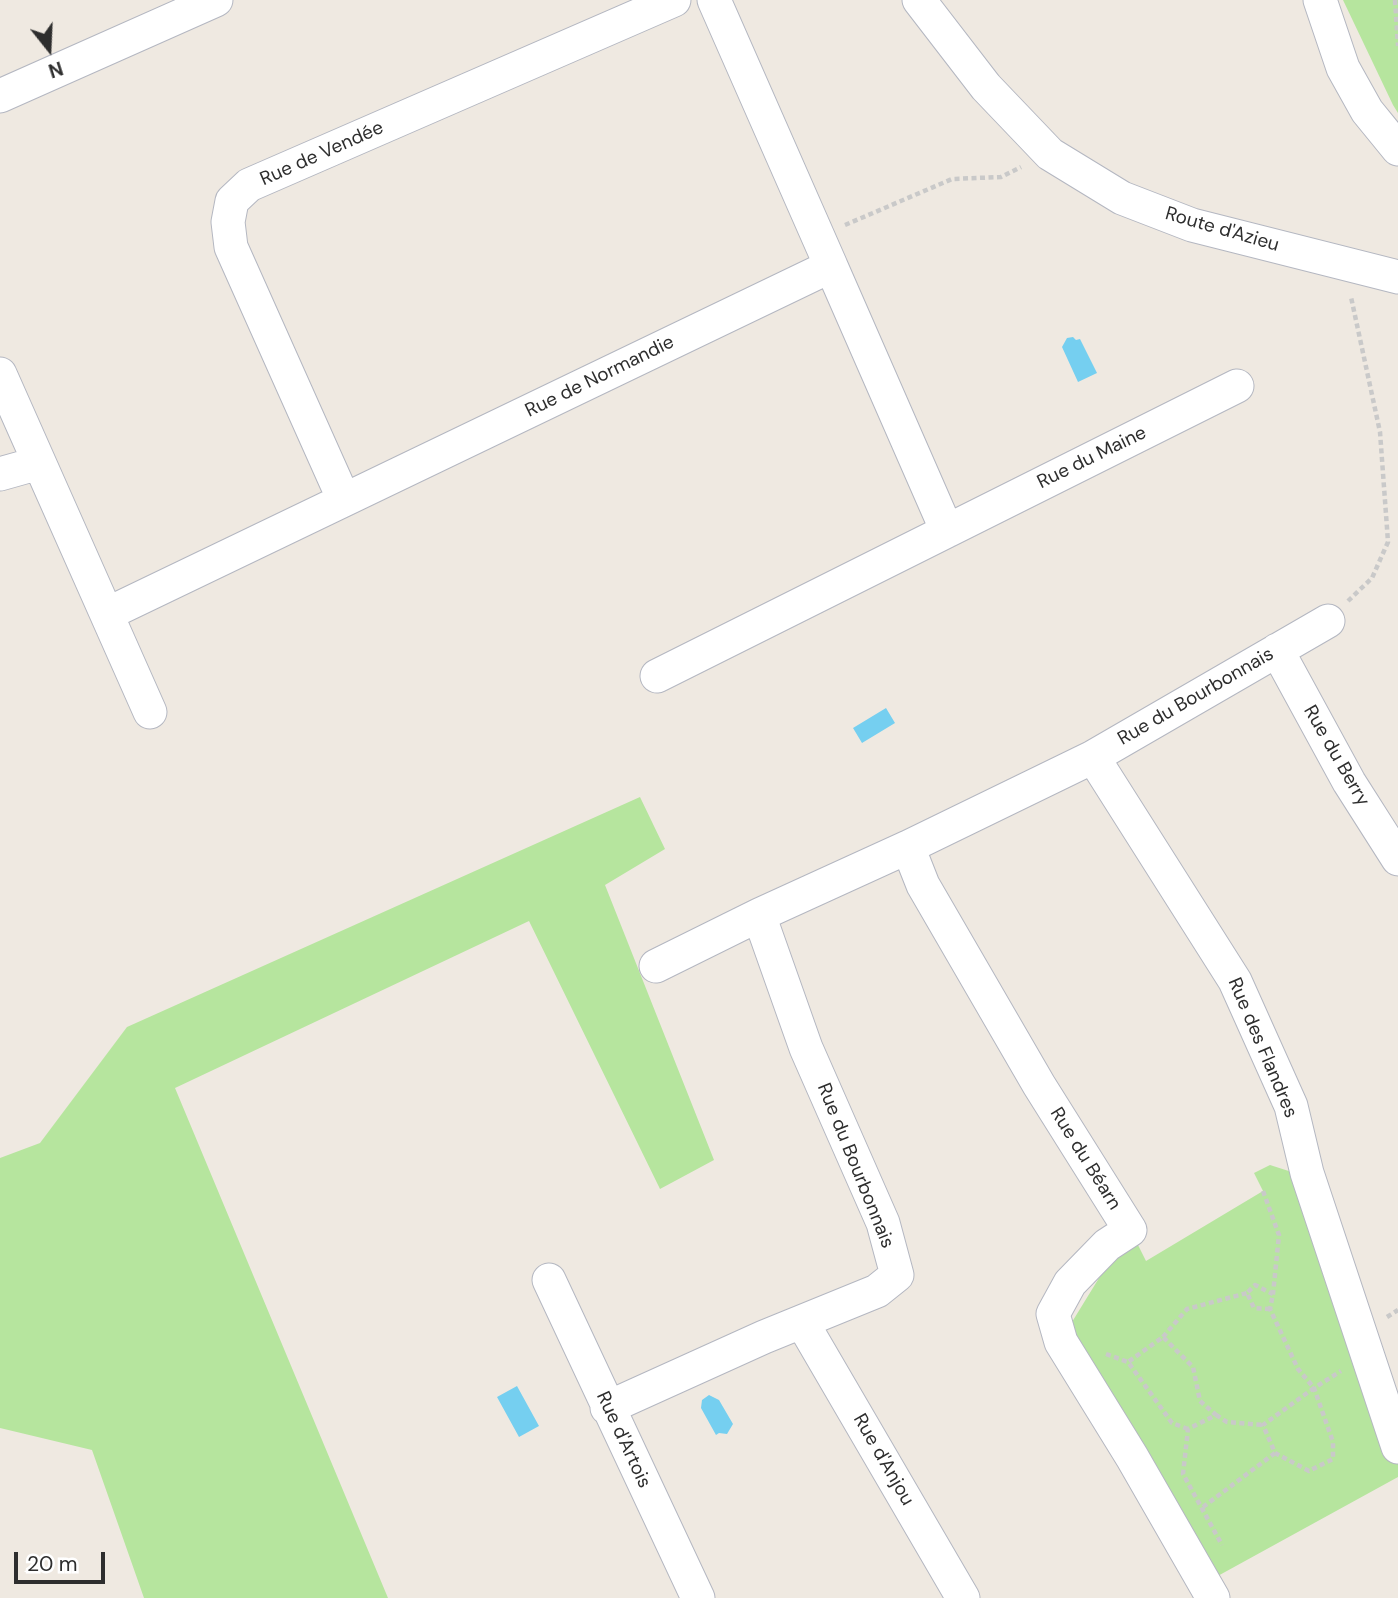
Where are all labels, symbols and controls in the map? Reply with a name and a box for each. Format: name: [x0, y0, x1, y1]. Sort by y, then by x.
north arrow: [14, 14, 84, 84]
text: N: [45, 55, 66, 83]
street label: Rue de Vendée: [257, 117, 387, 191]
street label: Route d'Azieu: [1163, 203, 1281, 257]
street label: Rue de Normandie: [522, 331, 678, 423]
street label: Rue du Maine: [1034, 422, 1150, 494]
street label: Rue du Bourbonnais: [1114, 643, 1278, 751]
street label: Rue du Berry: [1298, 701, 1374, 811]
street label: Rue des Flandres: [1222, 975, 1302, 1121]
street label: Rue du Bourbonnais: [811, 1080, 899, 1252]
street label: Rue du Béarn: [1044, 1104, 1126, 1214]
street label: Rue d'Artois: [591, 1388, 655, 1492]
street label: Rue d'Anjou: [848, 1410, 918, 1510]
scale bar: [18, 1538, 108, 1582]
text: 20 m: [27, 1550, 78, 1578]

